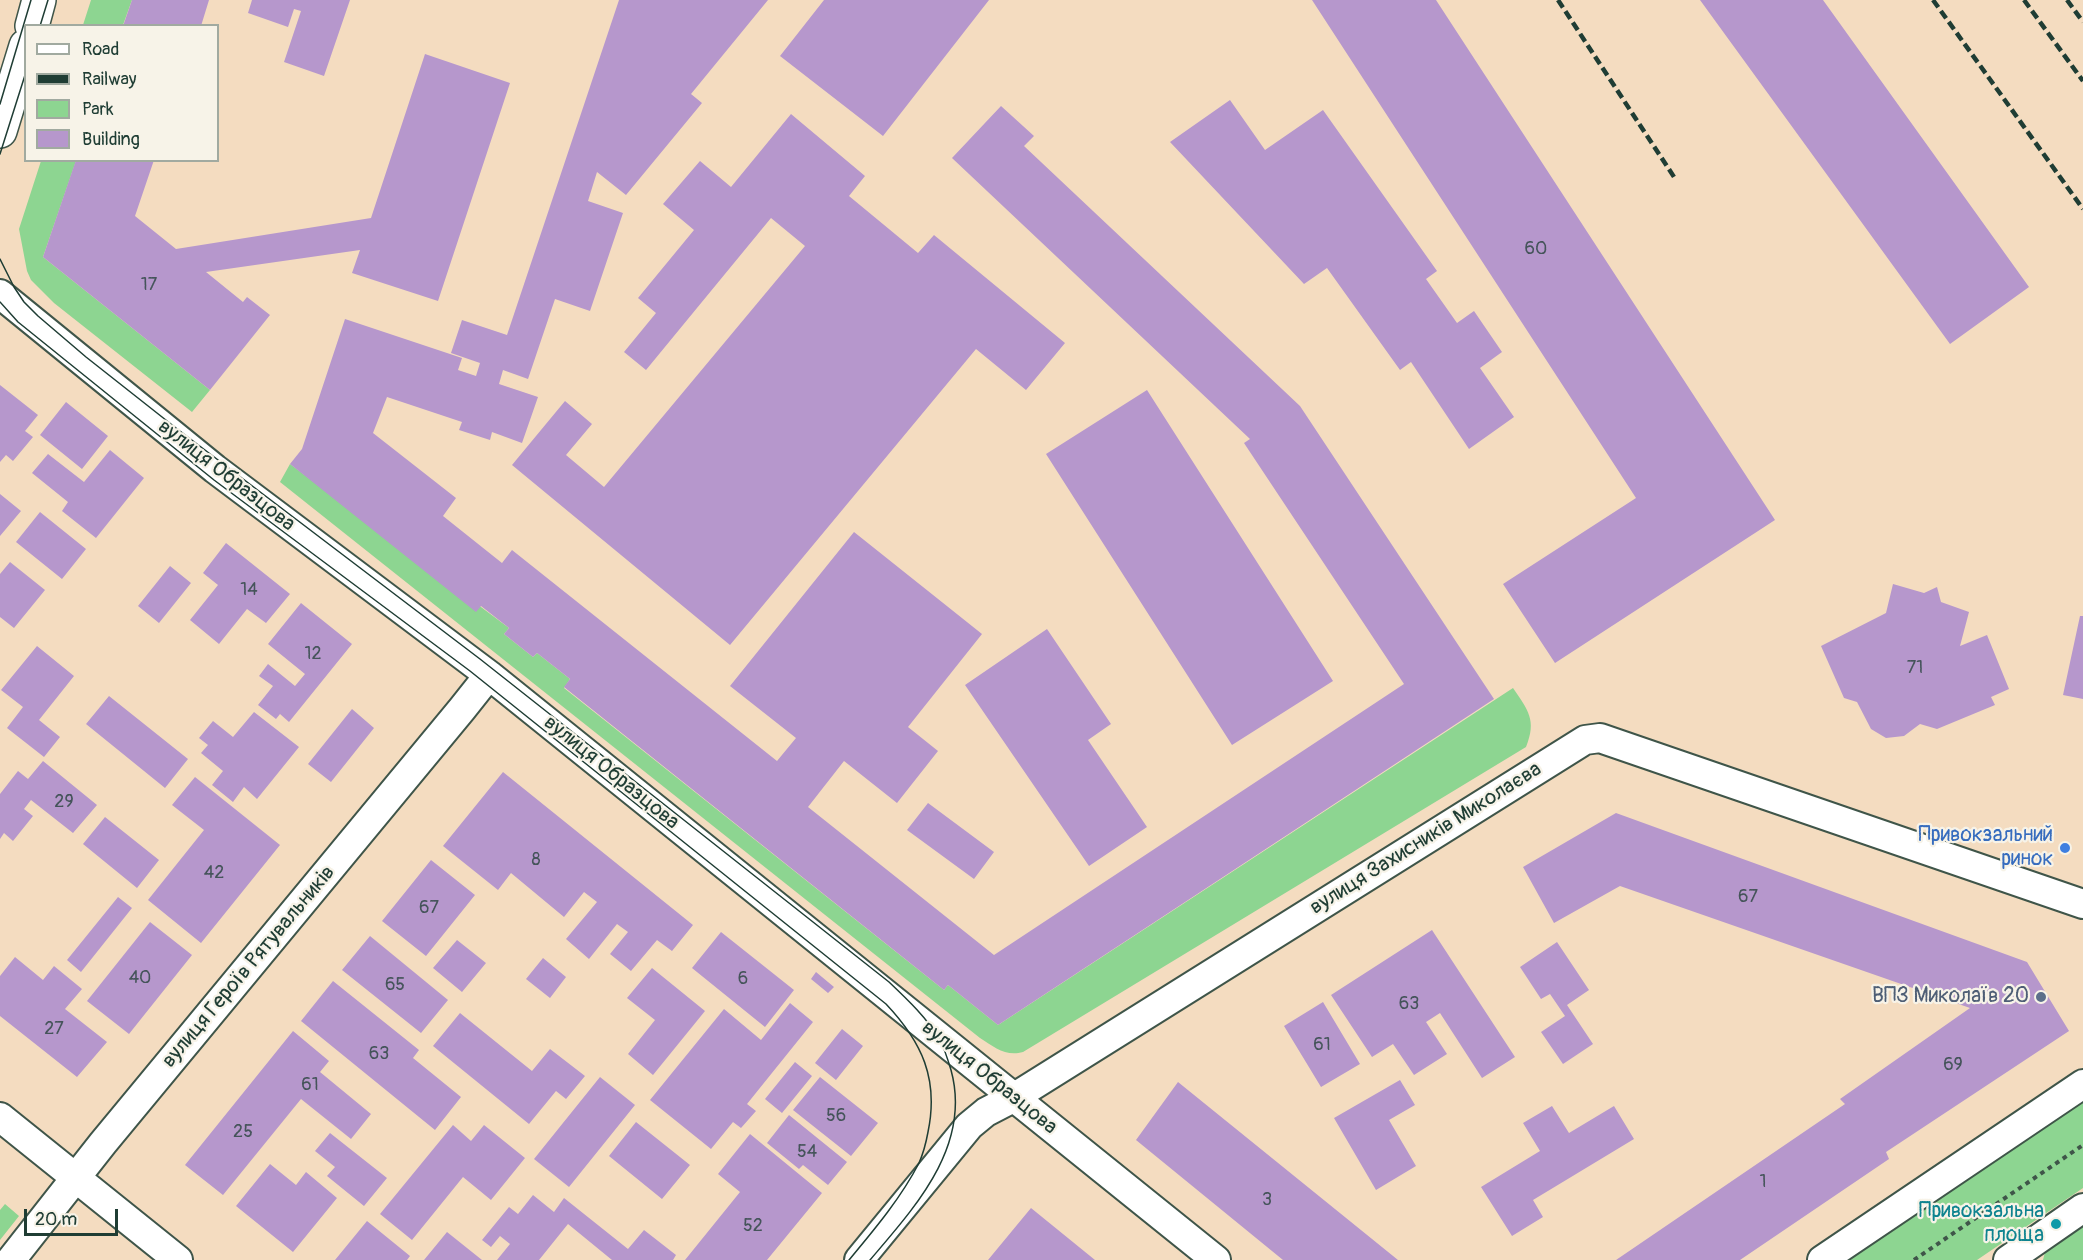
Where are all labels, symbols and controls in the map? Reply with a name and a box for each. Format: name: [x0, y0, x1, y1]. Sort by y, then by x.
legend: [24, 24, 219, 162]
text: Road: [82, 38, 119, 61]
text: Railway: [82, 68, 137, 91]
text: Park: [82, 98, 114, 121]
text: Building: [82, 128, 140, 151]
house number: 60: [1525, 238, 1547, 260]
house number: 17: [141, 274, 157, 296]
street label: вулиця Образцова: [152, 415, 300, 537]
house number: 14: [240, 579, 258, 601]
house number: 12: [304, 643, 322, 665]
house number: 71: [1907, 657, 1923, 679]
street label: вулиця Образцова: [538, 711, 684, 835]
street label: вулиця Захисників Миколаєва: [1306, 757, 1546, 921]
house number: 29: [54, 791, 74, 813]
place label: Привокзальний ринок: [1918, 823, 2053, 873]
marker: Привокзальний ринок: [2058, 841, 2072, 855]
house number: 8: [531, 849, 541, 871]
street label: вулиця Героїв Рятувальників: [157, 861, 341, 1073]
house number: 42: [204, 862, 224, 884]
house number: 67: [1738, 886, 1758, 908]
house number: 67: [419, 897, 439, 919]
house number: 40: [129, 967, 151, 989]
house number: 6: [738, 968, 748, 990]
house number: 65: [385, 974, 405, 996]
place label: ВПЗ Миколаїв 20: [1872, 984, 2029, 1010]
marker: ВПЗ Миколаїв 20: [2034, 990, 2048, 1004]
house number: 63: [1399, 993, 1419, 1015]
street label: вулиця Образцова: [916, 1016, 1062, 1140]
house number: 27: [44, 1018, 64, 1040]
house number: 61: [1313, 1034, 1331, 1056]
house number: 63: [369, 1043, 389, 1065]
house number: 69: [1943, 1054, 1963, 1076]
house number: 61: [301, 1074, 319, 1096]
house number: 56: [826, 1105, 846, 1127]
house number: 25: [233, 1121, 253, 1143]
house number: 54: [797, 1141, 817, 1163]
house number: 1: [1759, 1171, 1767, 1193]
house number: 3: [1262, 1189, 1272, 1211]
scale bar: [27, 1197, 122, 1235]
place label: Привокзальна площа: [1919, 1199, 2044, 1249]
text: 20 m: [35, 1208, 77, 1231]
house number: 52: [743, 1215, 763, 1237]
marker: Привокзальна площа: [2049, 1217, 2063, 1231]

